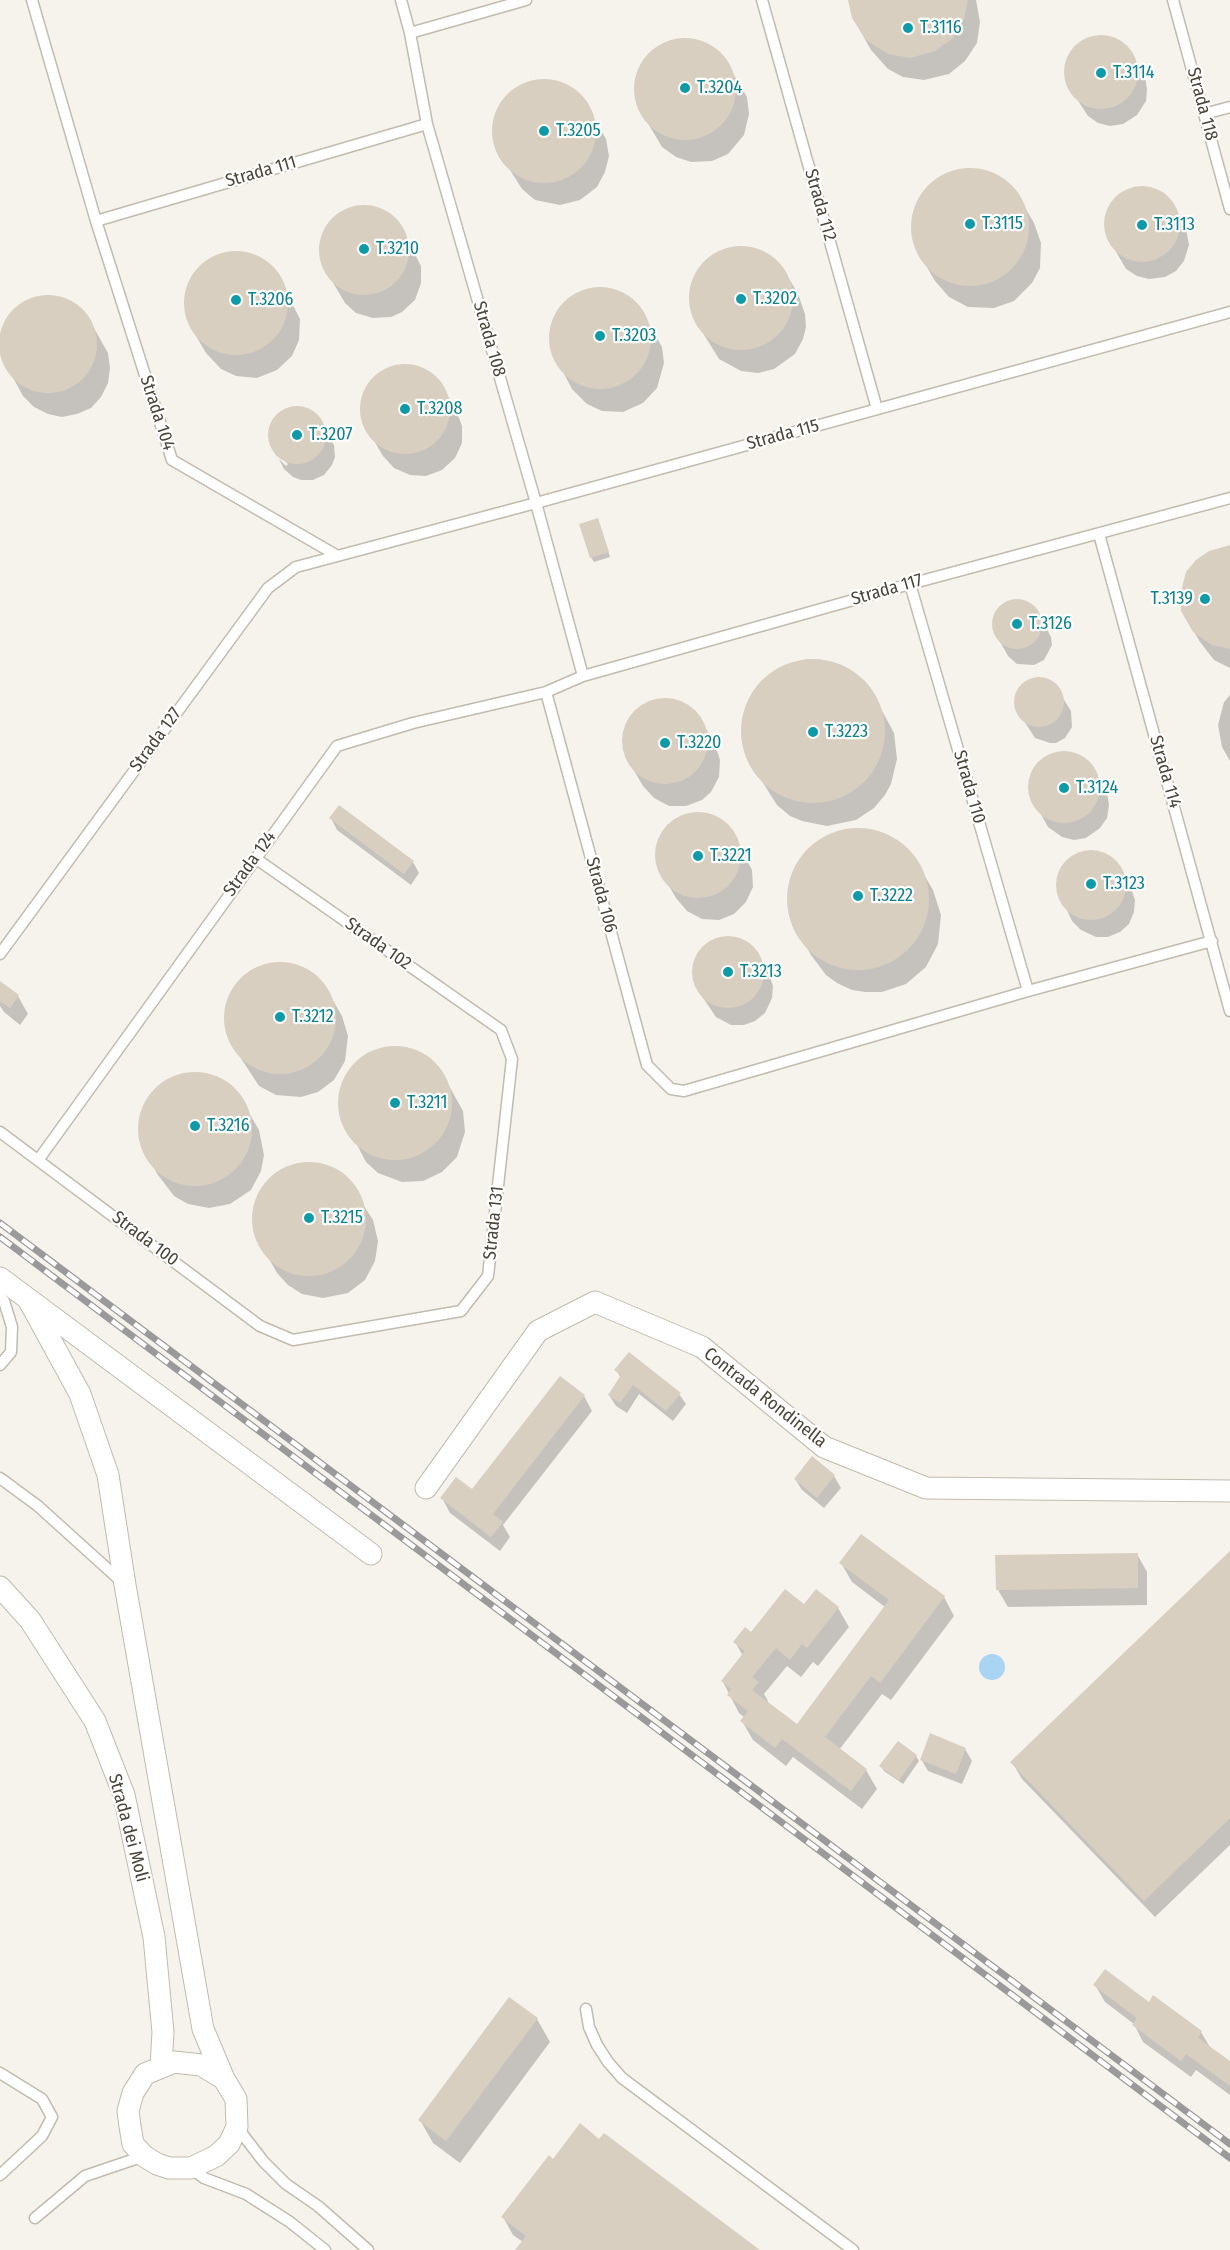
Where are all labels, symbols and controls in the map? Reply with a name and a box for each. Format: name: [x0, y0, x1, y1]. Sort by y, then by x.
place label: T.3116: [920, 17, 962, 39]
marker: T.3116: [901, 21, 915, 35]
place label: T.3114: [1113, 62, 1154, 84]
street label: Strada 118: [1182, 65, 1222, 143]
marker: T.3114: [1094, 66, 1108, 80]
place label: T.3204: [697, 77, 742, 99]
marker: T.3204: [678, 81, 692, 95]
place label: T.3205: [556, 120, 601, 142]
marker: T.3205: [537, 124, 551, 138]
street label: Strada 111: [223, 152, 299, 192]
street label: Strada 112: [799, 167, 841, 243]
place label: T.3115: [982, 213, 1023, 235]
place label: T.3113: [1154, 214, 1195, 236]
marker: T.3115: [963, 217, 977, 231]
marker: T.3113: [1135, 218, 1149, 232]
place label: T.3210: [376, 238, 419, 260]
marker: T.3210: [357, 242, 371, 256]
place label: T.3202: [753, 288, 797, 310]
place label: T.3206: [248, 289, 293, 311]
marker: T.3202: [734, 292, 748, 306]
marker: T.3206: [229, 293, 243, 307]
street label: Strada 108: [468, 299, 510, 379]
place label: T.3203: [612, 325, 656, 347]
marker: T.3203: [593, 329, 607, 343]
street label: Strada 104: [135, 373, 179, 453]
place label: T.3208: [417, 398, 463, 420]
marker: T.3208: [398, 402, 412, 416]
street label: Strada 115: [744, 415, 822, 455]
place label: T.3207: [309, 424, 352, 446]
marker: T.3207: [290, 428, 304, 442]
street label: Strada 117: [849, 570, 925, 610]
place label: T.3139: [1150, 588, 1193, 610]
marker: T.3139: [1198, 592, 1212, 606]
place label: T.3126: [1029, 613, 1072, 635]
marker: T.3126: [1010, 617, 1024, 631]
street label: Strada 127: [125, 704, 187, 776]
place label: T.3223: [825, 721, 868, 743]
marker: T.3223: [806, 725, 820, 739]
place label: T.3220: [677, 732, 721, 754]
street label: Strada 114: [1144, 733, 1186, 811]
marker: T.3220: [658, 736, 672, 750]
street label: Strada 110: [948, 748, 990, 826]
place label: T.3124: [1076, 777, 1118, 799]
marker: T.3124: [1057, 781, 1071, 795]
street label: Strada 124: [219, 827, 281, 901]
place label: T.3221: [710, 845, 752, 867]
marker: T.3221: [691, 849, 705, 863]
street label: Strada 106: [581, 855, 621, 935]
place label: T.3123: [1103, 873, 1145, 895]
marker: T.3123: [1084, 877, 1098, 891]
place label: T.3222: [870, 885, 913, 907]
marker: T.3222: [851, 889, 865, 903]
street label: Strada 102: [341, 913, 415, 975]
place label: T.3213: [740, 961, 782, 983]
marker: T.3213: [721, 965, 735, 979]
place label: T.3212: [292, 1006, 334, 1028]
marker: T.3212: [273, 1010, 287, 1024]
place label: T.3211: [407, 1092, 448, 1114]
marker: T.3211: [388, 1096, 402, 1110]
place label: T.3216: [207, 1115, 250, 1137]
marker: T.3216: [188, 1119, 202, 1133]
street label: Strada 131: [479, 1185, 509, 1261]
street label: Strada 100: [107, 1207, 183, 1271]
place label: T.3215: [321, 1207, 363, 1229]
marker: T.3215: [302, 1211, 316, 1225]
street label: Contrada Rondinella: [699, 1343, 831, 1453]
street label: Strada dei Moli: [103, 1772, 153, 1884]

